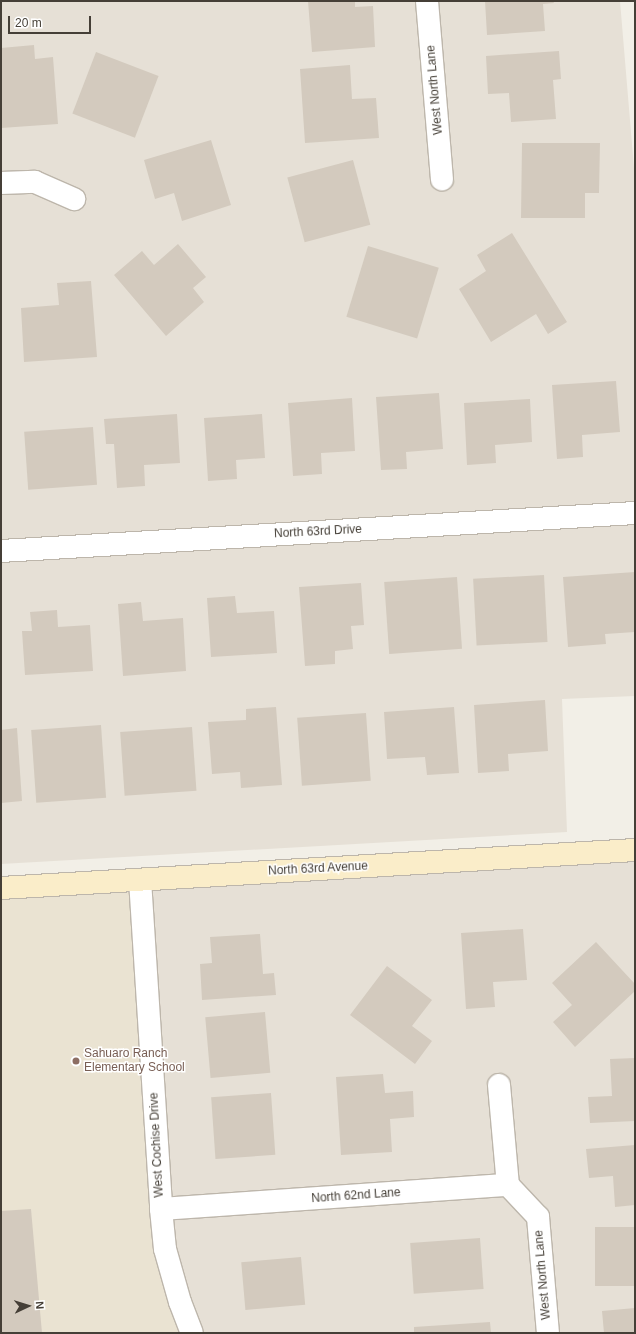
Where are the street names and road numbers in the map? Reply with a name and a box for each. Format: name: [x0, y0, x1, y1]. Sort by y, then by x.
street label: West North Lane: [424, 45, 446, 135]
street label: North 63rd Drive: [274, 523, 362, 541]
street label: North 63rd Avenue: [267, 859, 369, 879]
street label: West Cochise Drive: [147, 1092, 167, 1198]
street label: North 62nd Lane: [311, 1186, 401, 1206]
street label: West North Lane: [532, 1230, 554, 1320]

